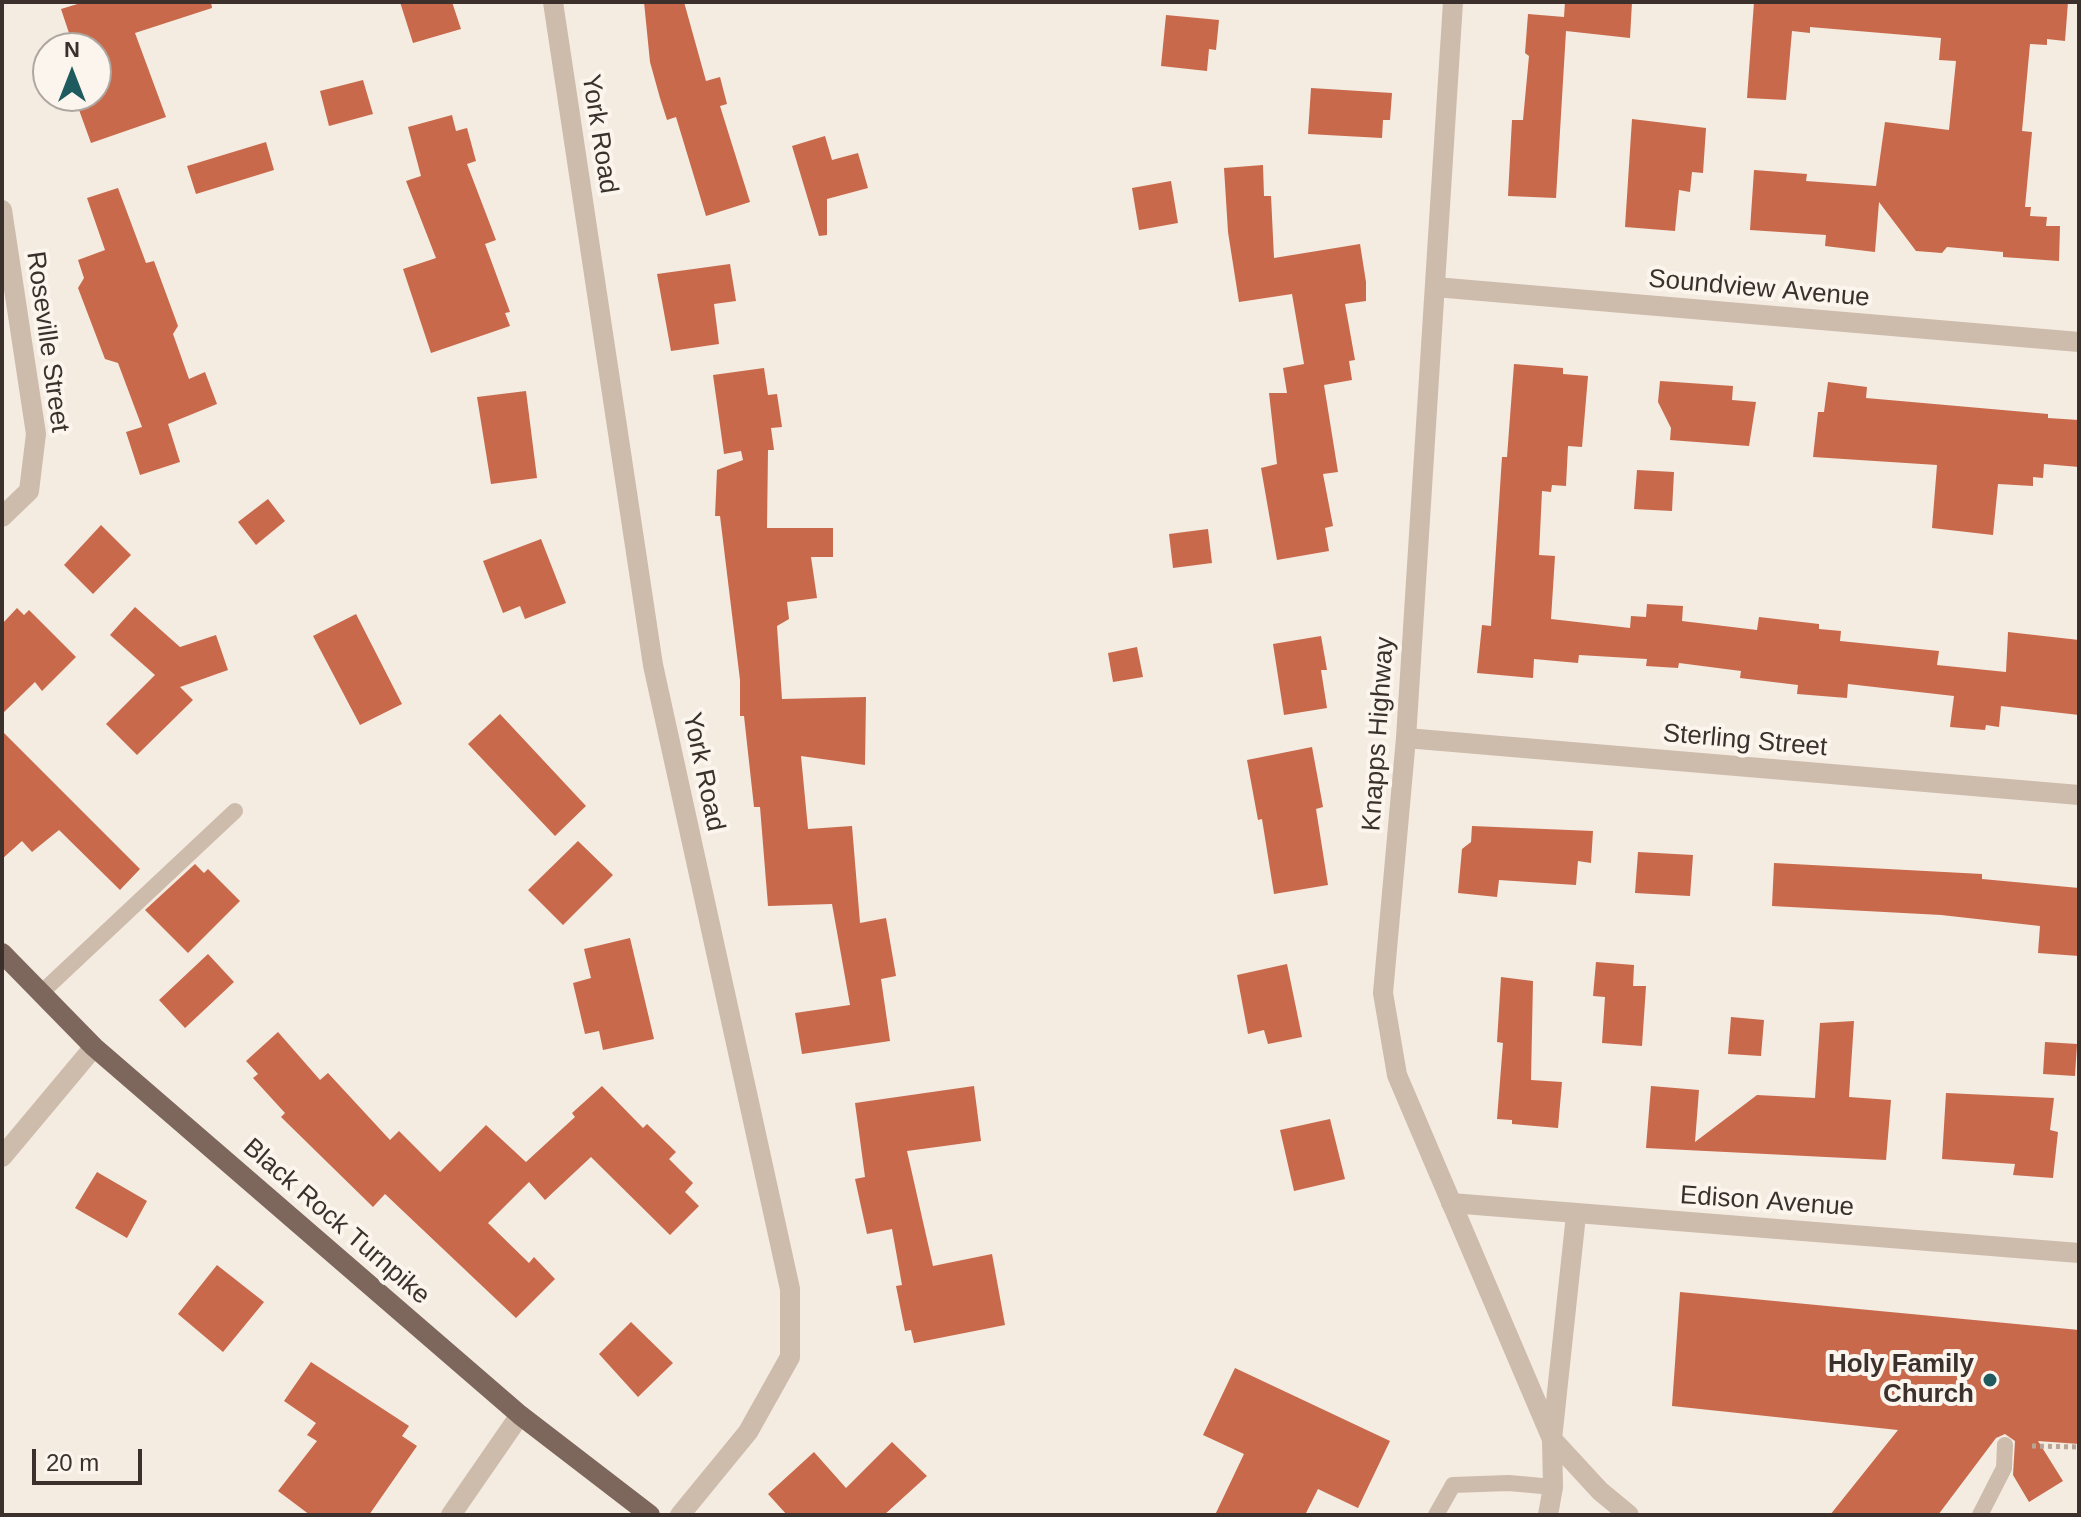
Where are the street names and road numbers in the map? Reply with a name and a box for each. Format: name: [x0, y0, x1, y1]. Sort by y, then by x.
street label: York Road: [574, 72, 624, 196]
street label: Roseville Street: [19, 250, 75, 434]
street label: Soundview Avenue: [1647, 264, 1871, 314]
street label: Knapps Highway: [1357, 636, 1401, 832]
street label: York Road: [675, 710, 731, 834]
street label: Sterling Street: [1662, 718, 1828, 764]
street label: Black Rock Turnpike: [236, 1132, 436, 1312]
street label: Edison Avenue: [1679, 1180, 1855, 1224]

